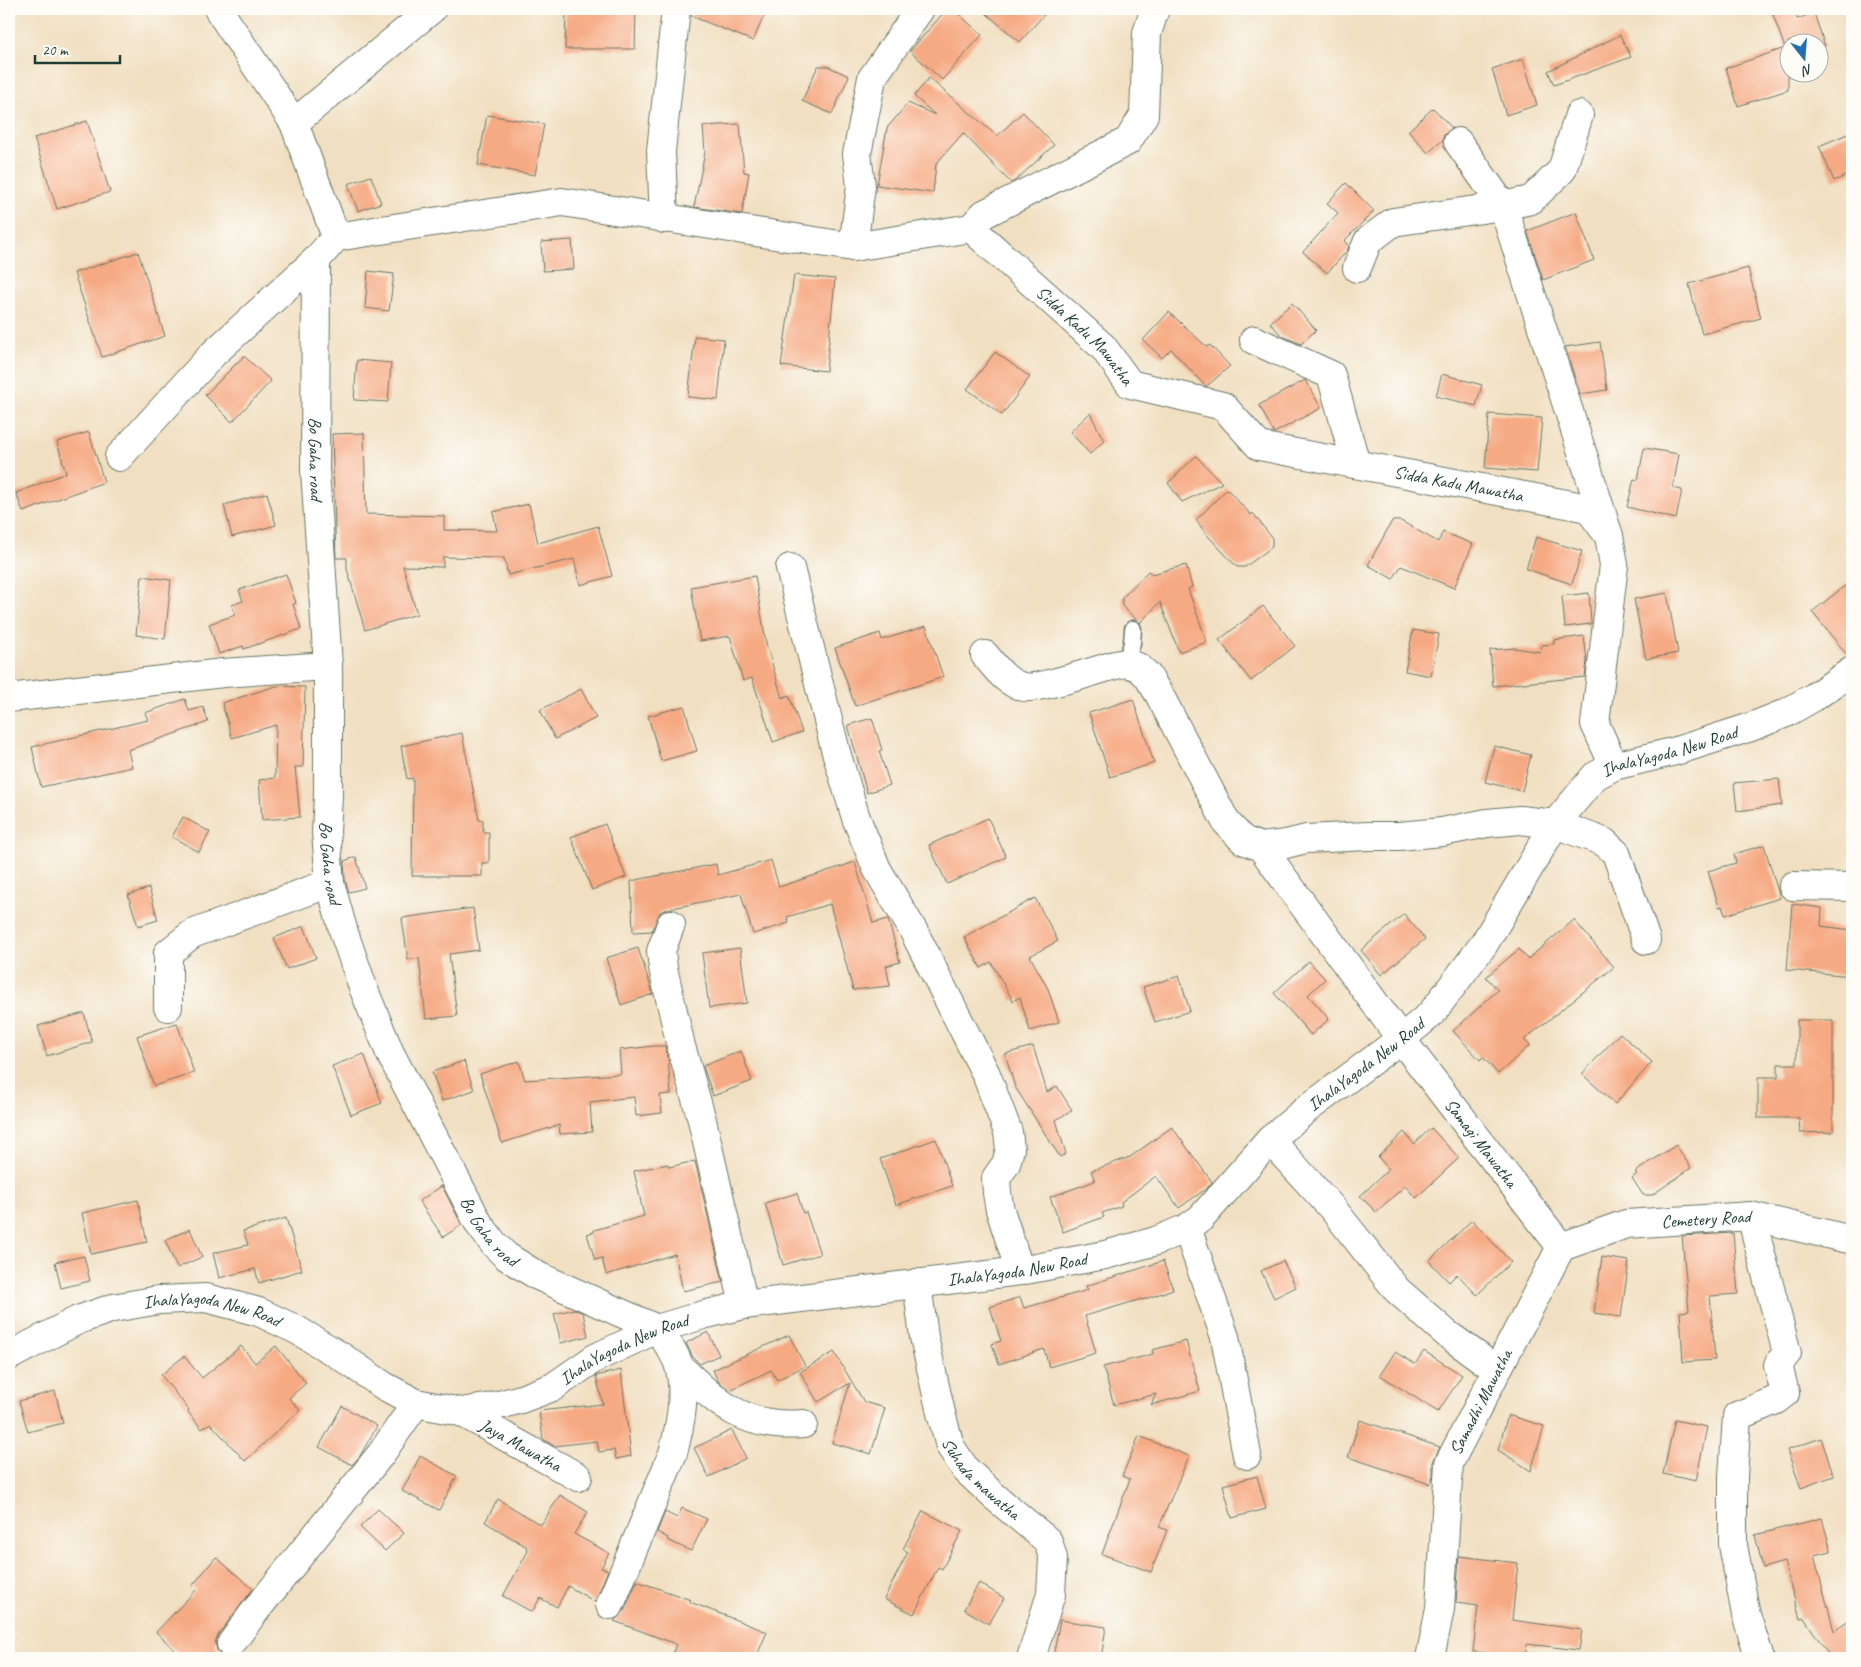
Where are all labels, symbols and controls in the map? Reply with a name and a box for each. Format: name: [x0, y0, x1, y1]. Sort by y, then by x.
scale bar: [35, 32, 120, 64]
north arrow: [1778, 32, 1828, 82]
text: 20 m: [42, 41, 69, 60]
text: N: [1799, 61, 1814, 80]
street label: Sidda Kadu Mawatha: [1032, 281, 1139, 391]
street label: Bo Gaha road: [304, 417, 328, 504]
street label: Sidda Kadu Mawatha: [1392, 461, 1526, 507]
street label: IhalaYagoda New Road: [1597, 720, 1743, 782]
street label: Bo Gaha road: [315, 821, 347, 910]
street label: IhalaYagoda New Road: [1303, 1011, 1431, 1116]
street label: Samagi Mawatha: [1440, 1094, 1523, 1193]
street label: Bo Gaha road: [456, 1193, 524, 1273]
street label: Cemetery Road: [1661, 1205, 1754, 1233]
street label: IhalaYagoda New Road: [946, 1247, 1092, 1291]
street label: IhalaYagoda New Road: [141, 1287, 287, 1333]
street label: IhalaYagoda New Road: [556, 1308, 694, 1390]
street label: Samadhi Mawatha: [1444, 1344, 1518, 1458]
street label: Jaya Mawatha: [475, 1413, 567, 1477]
street label: Suhada mawatha: [937, 1436, 1026, 1525]

